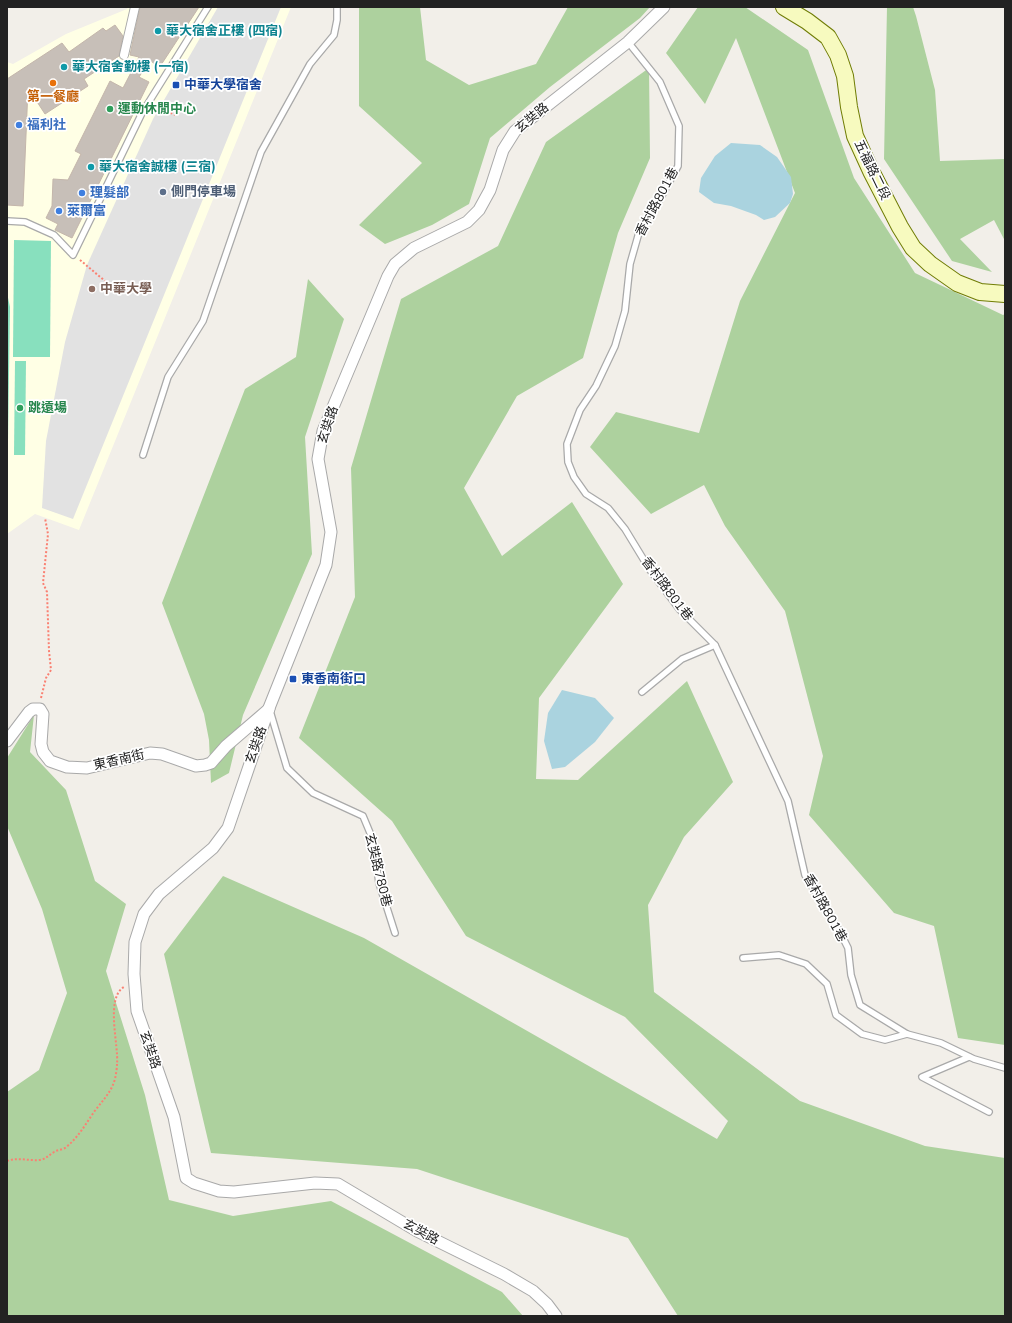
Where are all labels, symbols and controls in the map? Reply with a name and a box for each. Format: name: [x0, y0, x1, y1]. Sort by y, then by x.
place label: 華大宿舍正樓 (四宿): [166, 22, 283, 40]
marker: 華大宿舍正樓 (四宿): [153, 26, 163, 36]
place label: 華大宿舍勤樓 (一宿): [72, 58, 189, 76]
marker: 華大宿舍勤樓 (一宿): [59, 62, 69, 72]
place label: 中華大學宿舍: [184, 76, 262, 94]
marker: 第一餐廳: [48, 78, 58, 88]
marker: 中華大學宿舍: [171, 80, 181, 90]
place label: 第一餐廳: [27, 88, 79, 106]
street label: 玄奘路: [511, 99, 553, 137]
place label: 運動休閒中心: [118, 100, 196, 118]
marker: 運動休閒中心: [105, 104, 115, 114]
place label: 福利社: [27, 116, 66, 134]
marker: 福利社: [14, 120, 24, 130]
street label: 五福路二段: [850, 137, 894, 203]
place label: 華大宿舍誠樓 (三宿): [99, 158, 216, 176]
marker: 華大宿舍誠樓 (三宿): [86, 162, 96, 172]
street label: 香村路801巷: [631, 164, 683, 240]
place label: 側門停車場: [171, 183, 236, 201]
place label: 理髮部: [90, 184, 129, 202]
marker: 側門停車場: [158, 187, 168, 197]
marker: 理髮部: [77, 188, 87, 198]
place label: 萊爾富: [67, 202, 106, 220]
marker: 萊爾富: [54, 206, 64, 216]
place label: 中華大學: [100, 280, 152, 298]
marker: 中華大學: [87, 284, 97, 294]
place label: 跳遠場: [28, 399, 67, 417]
marker: 跳遠場: [15, 403, 25, 413]
street label: 玄奘路: [313, 404, 343, 446]
street label: 香村路801巷: [637, 553, 697, 625]
place label: 東香南街口: [301, 670, 366, 688]
marker: 東香南街口: [288, 674, 298, 684]
street label: 玄奘路: [241, 724, 271, 766]
street label: 東香南街: [92, 745, 146, 775]
street label: 玄奘路780巷: [360, 831, 396, 909]
street label: 香村路801巷: [799, 871, 851, 945]
street label: 玄奘路: [135, 1029, 165, 1071]
street label: 玄奘路: [400, 1215, 442, 1249]

